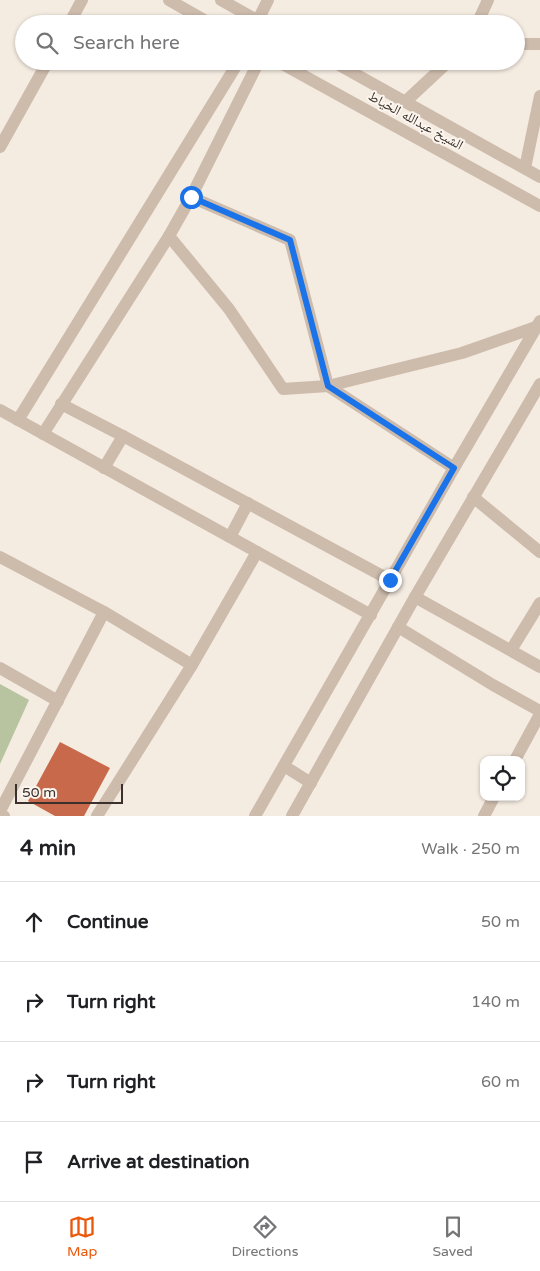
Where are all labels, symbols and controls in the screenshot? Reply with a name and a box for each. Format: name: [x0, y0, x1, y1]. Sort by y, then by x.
search box: [15, 15, 525, 70]
icon: search: [33, 29, 61, 57]
text: Search here: [73, 32, 180, 54]
street label: الشيخ عبدالله الخياط: [365, 87, 466, 154]
route start: [180, 186, 203, 209]
route end: [379, 569, 402, 592]
map controls: [480, 756, 525, 801]
button: locate: [480, 756, 525, 801]
scale bar: [15, 781, 122, 804]
text: 50 m: [22, 784, 56, 801]
text: 4 min: [20, 836, 76, 861]
text: Walk · 250 m: [421, 839, 520, 859]
icon: ahead: [20, 908, 48, 936]
text: Continue: [67, 911, 149, 933]
text: 50 m: [481, 912, 520, 932]
icon: right: [20, 988, 48, 1016]
text: Turn right: [67, 991, 155, 1013]
text: 140 m: [471, 992, 520, 1012]
icon: right: [20, 1068, 48, 1096]
text: Turn right: [67, 1071, 155, 1093]
text: 60 m: [481, 1072, 520, 1092]
icon: arrive: [20, 1148, 48, 1176]
text: Arrive at destination: [67, 1151, 250, 1173]
tab: Map: [67, 1213, 97, 1260]
tab: Directions: [231, 1213, 298, 1260]
tab: Saved: [432, 1213, 473, 1260]

